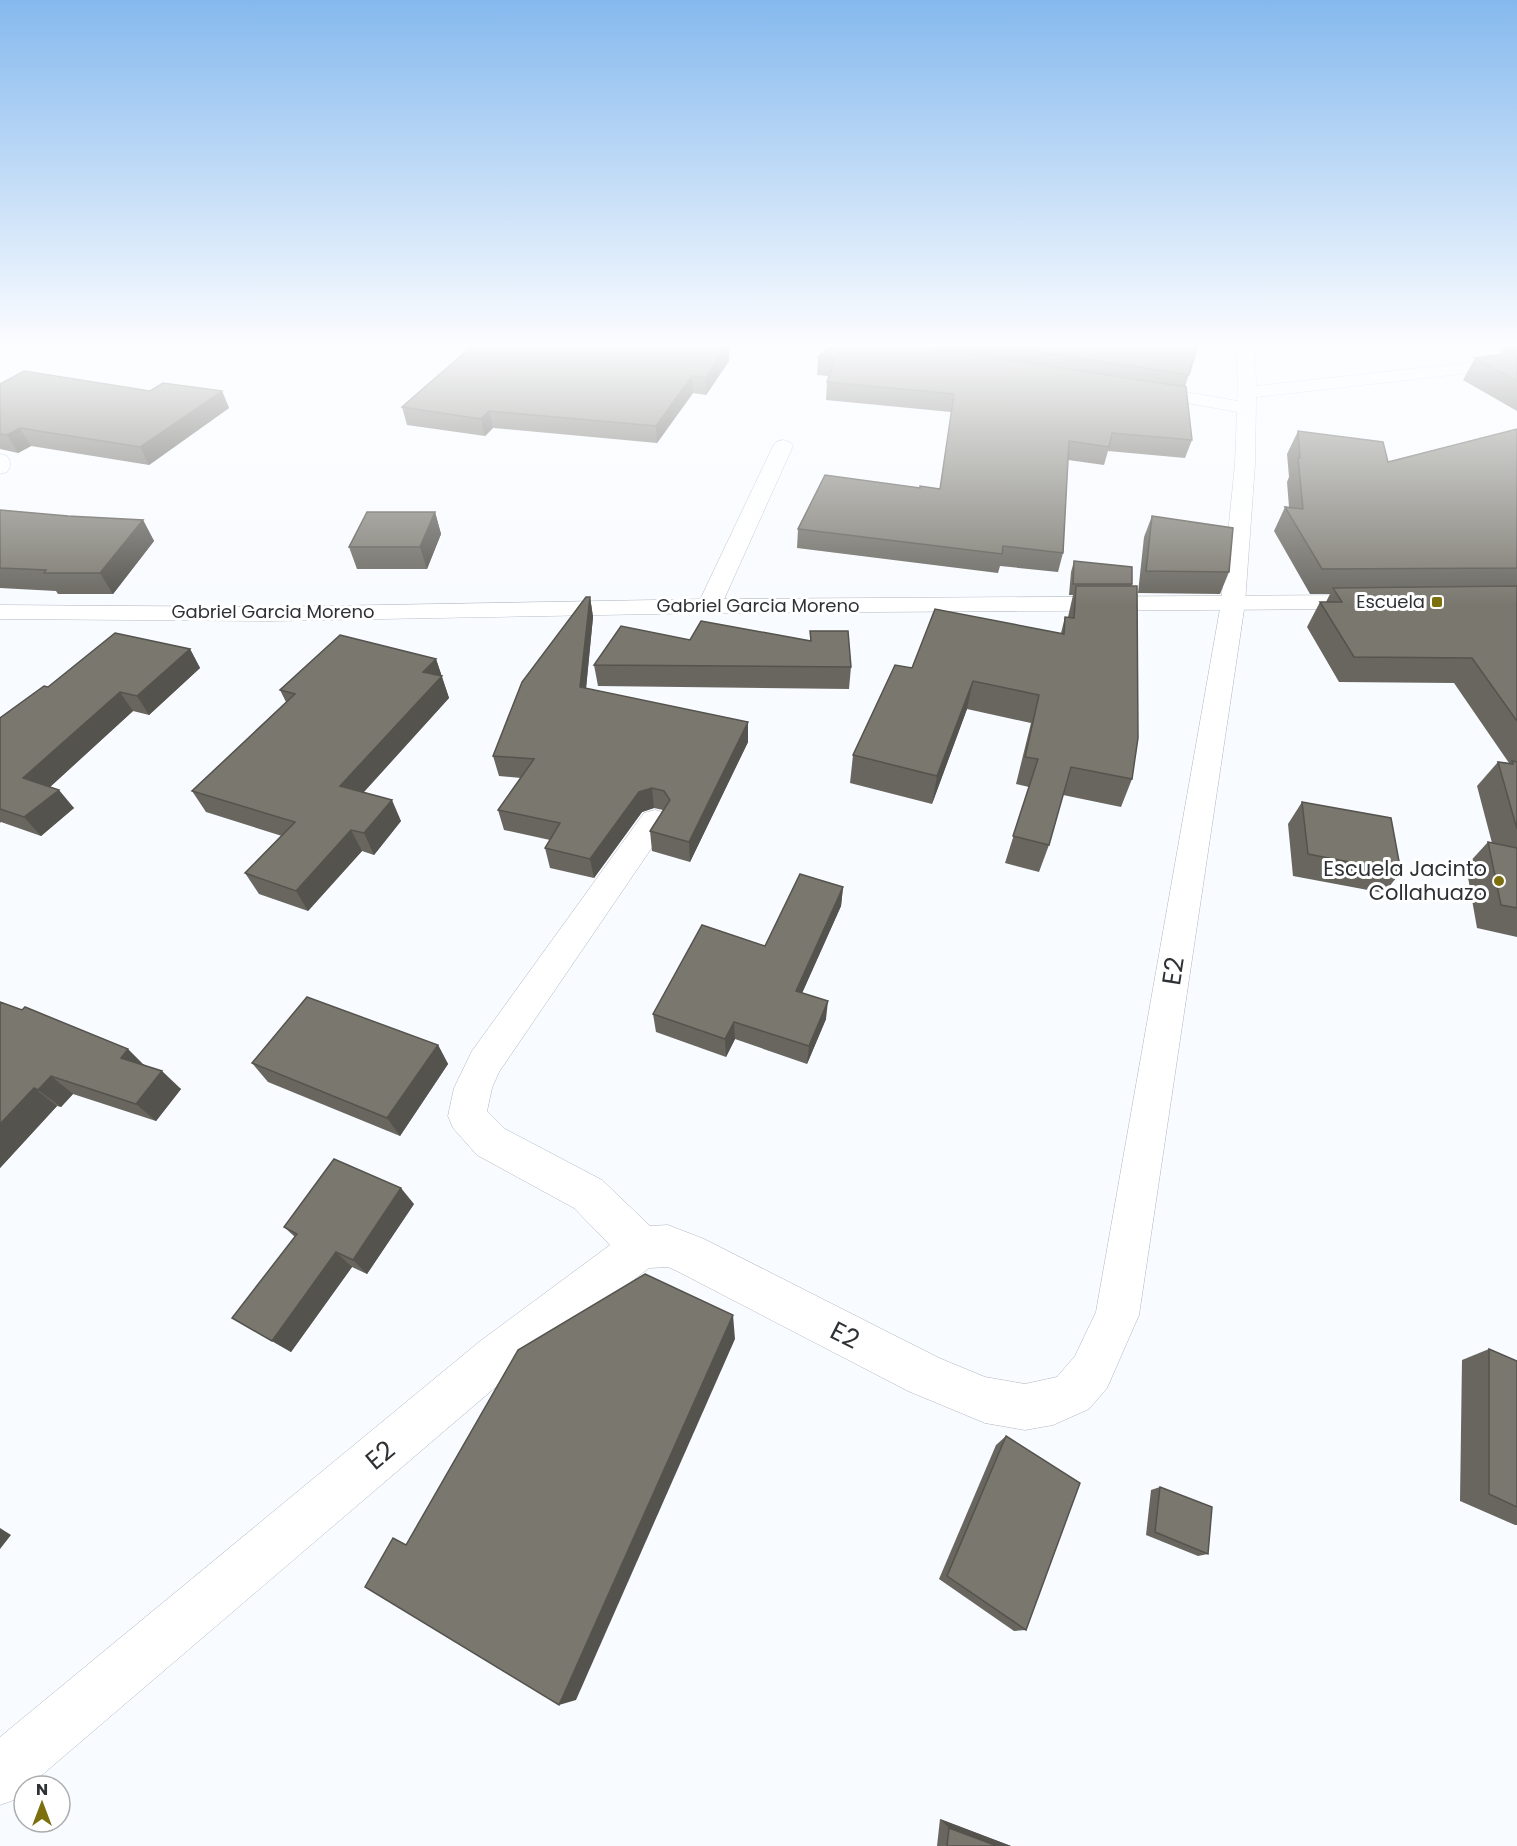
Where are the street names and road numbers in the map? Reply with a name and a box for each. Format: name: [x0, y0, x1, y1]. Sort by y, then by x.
street label: Gabriel Garcia Moreno: [656, 593, 860, 618]
street label: Gabriel Garcia Moreno: [171, 599, 375, 624]
street label: E2: [1153, 954, 1193, 988]
street label: E2: [824, 1313, 866, 1357]
street label: E2: [358, 1432, 402, 1478]

